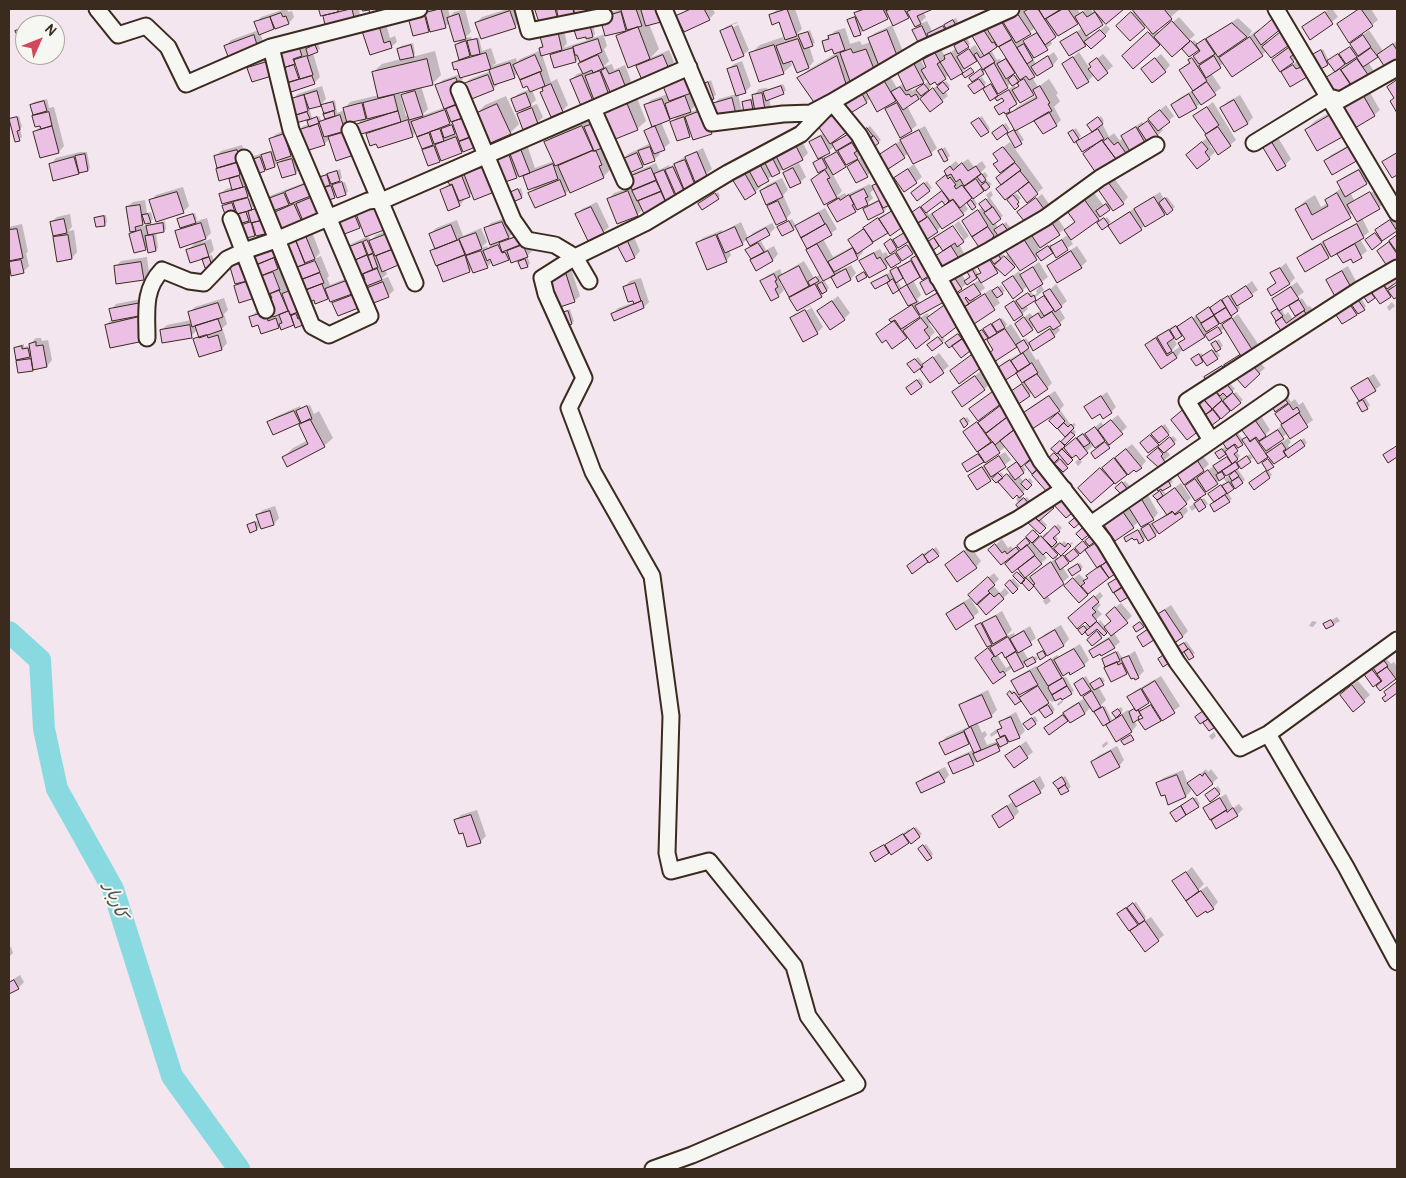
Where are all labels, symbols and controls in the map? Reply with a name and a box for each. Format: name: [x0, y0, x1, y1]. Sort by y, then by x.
north arrow: [15, 15, 65, 65]
text: N: [41, 21, 60, 39]
water label: کاربار: [98, 880, 132, 922]

